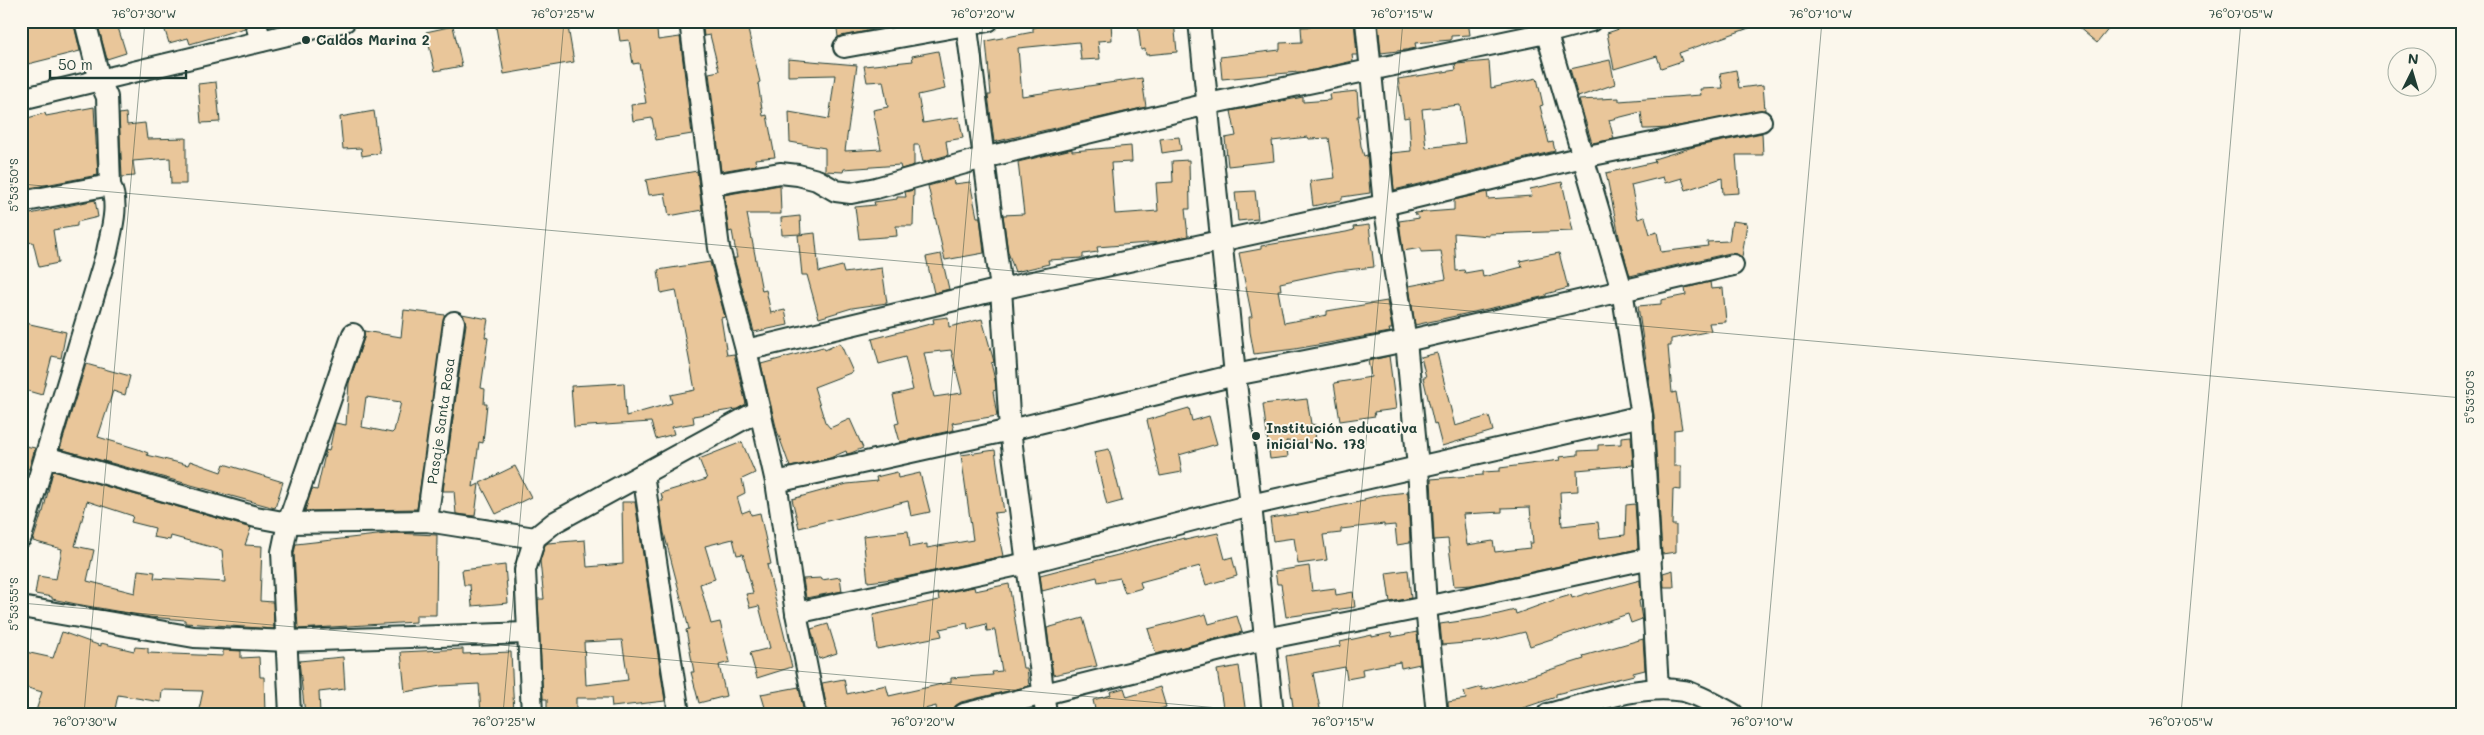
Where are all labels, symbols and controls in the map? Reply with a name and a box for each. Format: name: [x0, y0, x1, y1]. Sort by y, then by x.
text: 76°07'30"W: [112, 5, 176, 21]
text: 76°07'25"W: [531, 5, 595, 21]
text: 76°07'20"W: [951, 5, 1015, 21]
text: 76°07'15"W: [1371, 5, 1433, 21]
text: 76°07'10"W: [1790, 5, 1852, 21]
text: 76°07'05"W: [2209, 5, 2273, 21]
place label: Caldos Marina 2: [316, 30, 430, 49]
marker: Caldos Marina 2: [300, 34, 312, 46]
scale bar: [50, 48, 186, 80]
north arrow: [2386, 48, 2436, 98]
text: N: [2407, 49, 2419, 68]
text: 50 m: [58, 54, 93, 74]
text: 5°53'50"S: [5, 158, 21, 212]
street label: Pasaje Santa Rosa: [422, 357, 459, 485]
text: 5°53'50"S: [2461, 370, 2477, 424]
place label: Institución educativa inicial No. 173: [1266, 418, 1418, 453]
marker: Institución educativa inicial No. 173: [1250, 430, 1262, 442]
text: 5°53'55"S: [5, 577, 21, 631]
text: 76°07'30"W: [53, 713, 117, 729]
text: 76°07'25"W: [472, 713, 536, 729]
text: 76°07'20"W: [891, 713, 955, 729]
text: 76°07'15"W: [1312, 713, 1374, 729]
text: 76°07'10"W: [1731, 713, 1793, 729]
text: 76°07'05"W: [2149, 713, 2213, 729]

